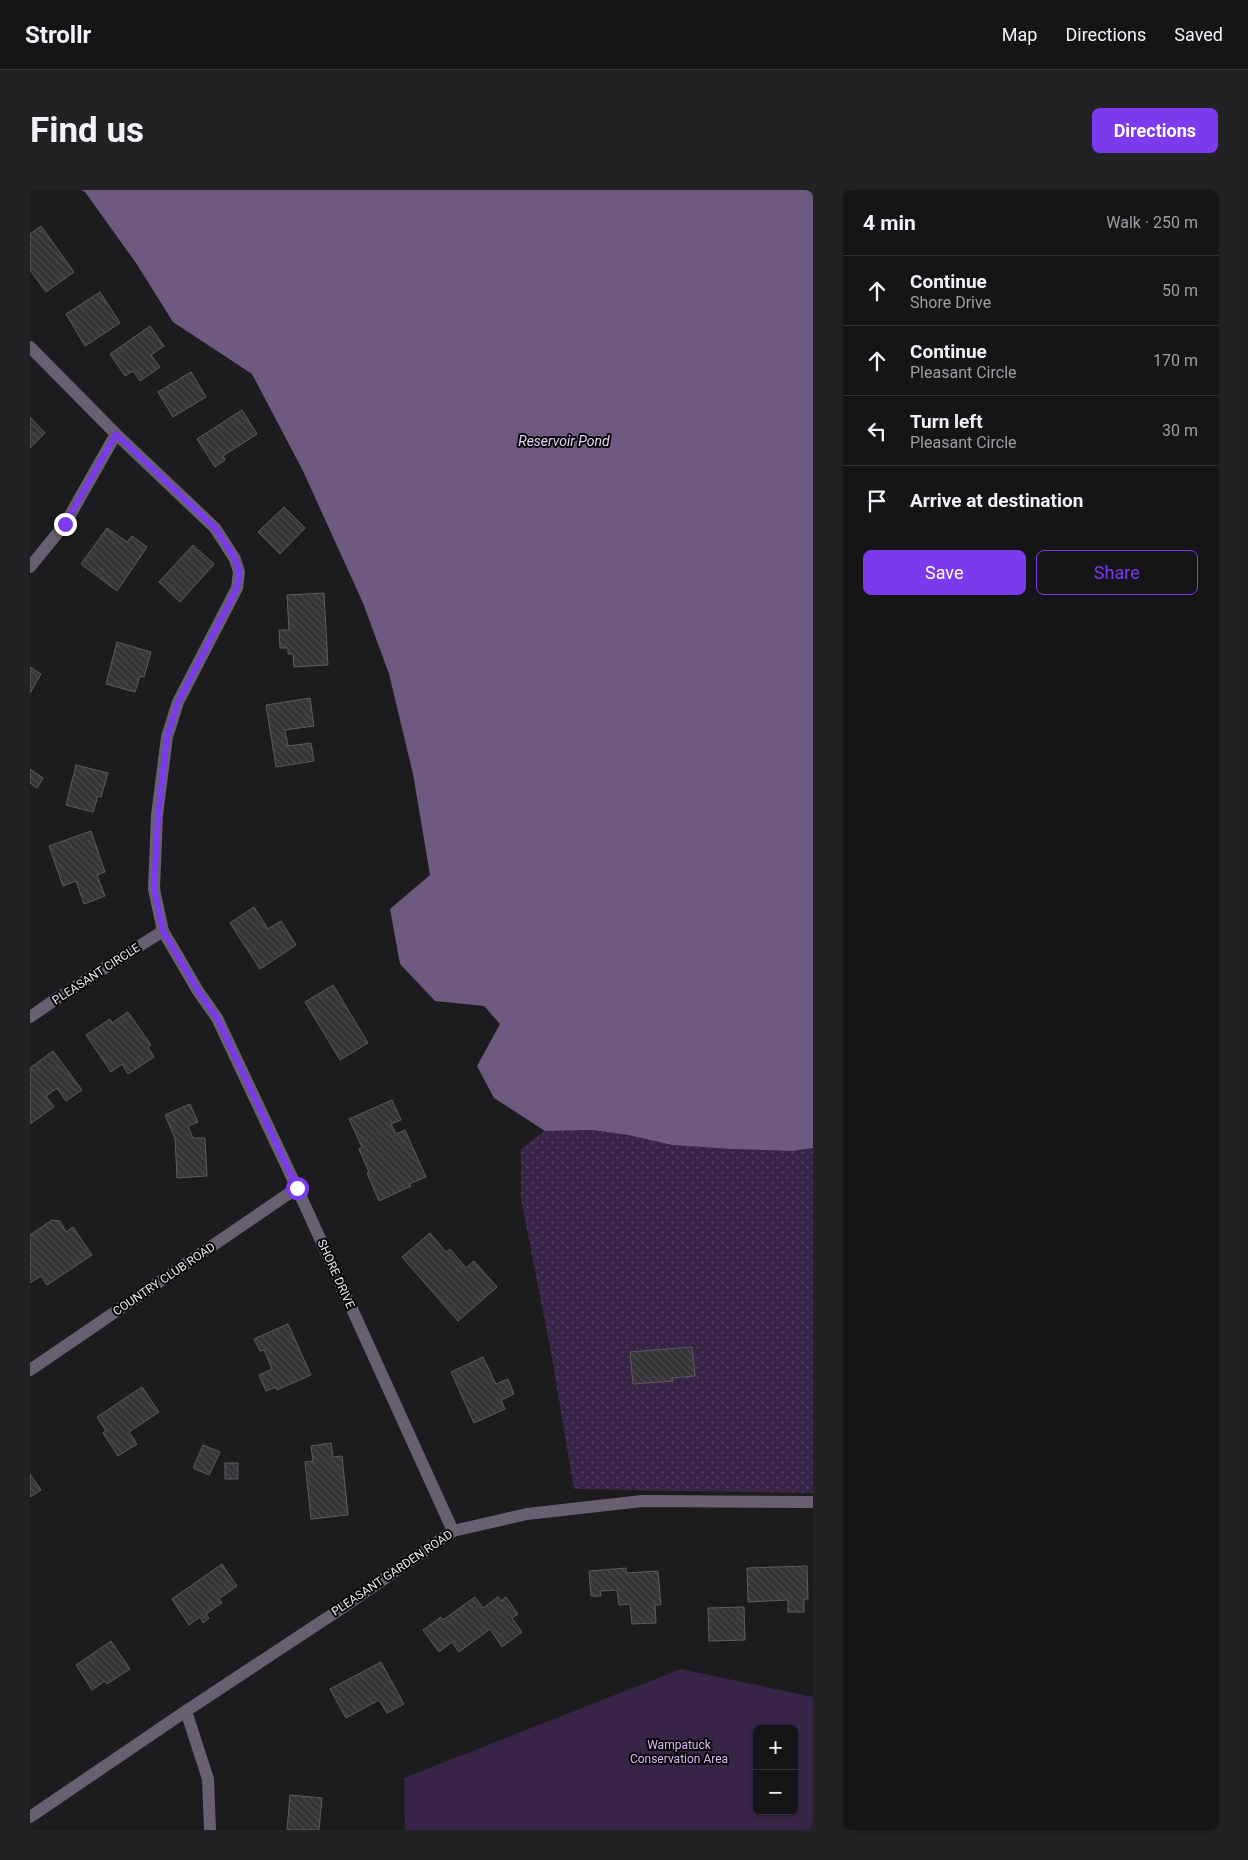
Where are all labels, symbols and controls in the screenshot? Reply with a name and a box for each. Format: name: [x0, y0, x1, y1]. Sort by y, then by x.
text: Strollr: [25, 21, 91, 49]
text: Map: [1002, 24, 1037, 45]
text: Directions: [1065, 24, 1146, 45]
text: Saved: [1174, 24, 1223, 45]
button: Directions: [1092, 108, 1218, 153]
text: Find us: [30, 110, 144, 151]
text: 4 min: [863, 211, 916, 235]
text: Walk · 250 m: [1106, 213, 1198, 232]
text: Continue: [910, 270, 987, 293]
icon: ahead: [863, 277, 891, 305]
text: 50 m: [1162, 281, 1198, 300]
text: Shore Drive: [910, 293, 991, 312]
text: Continue: [910, 340, 987, 363]
icon: ahead: [863, 347, 891, 375]
text: 170 m: [1153, 351, 1198, 370]
text: Pleasant Circle: [910, 363, 1017, 382]
text: Turn left: [910, 410, 983, 433]
icon: left: [863, 417, 891, 445]
text: 30 m: [1162, 421, 1198, 440]
water label: Reservoir Pond: [518, 433, 610, 449]
text: Pleasant Circle: [910, 433, 1017, 452]
icon: arrive: [863, 487, 891, 515]
text: Arrive at destination: [910, 489, 1083, 512]
route end: [54, 513, 77, 536]
button: Save: [863, 550, 1026, 595]
button: Share: [1036, 550, 1198, 595]
street label: PLEASANT CIRCLE: [50, 940, 143, 1008]
route start: [286, 1177, 309, 1200]
street label: SHORE DRIVE: [315, 1237, 358, 1311]
street label: COUNTRY CLUB ROAD: [110, 1240, 218, 1318]
street label: PLEASANT GARDEN ROAD: [329, 1527, 455, 1619]
map controls: [753, 1725, 798, 1815]
button: +: [753, 1725, 798, 1770]
park label: Wampatuck Conservation Area: [630, 1738, 728, 1766]
button: −: [753, 1770, 798, 1815]

